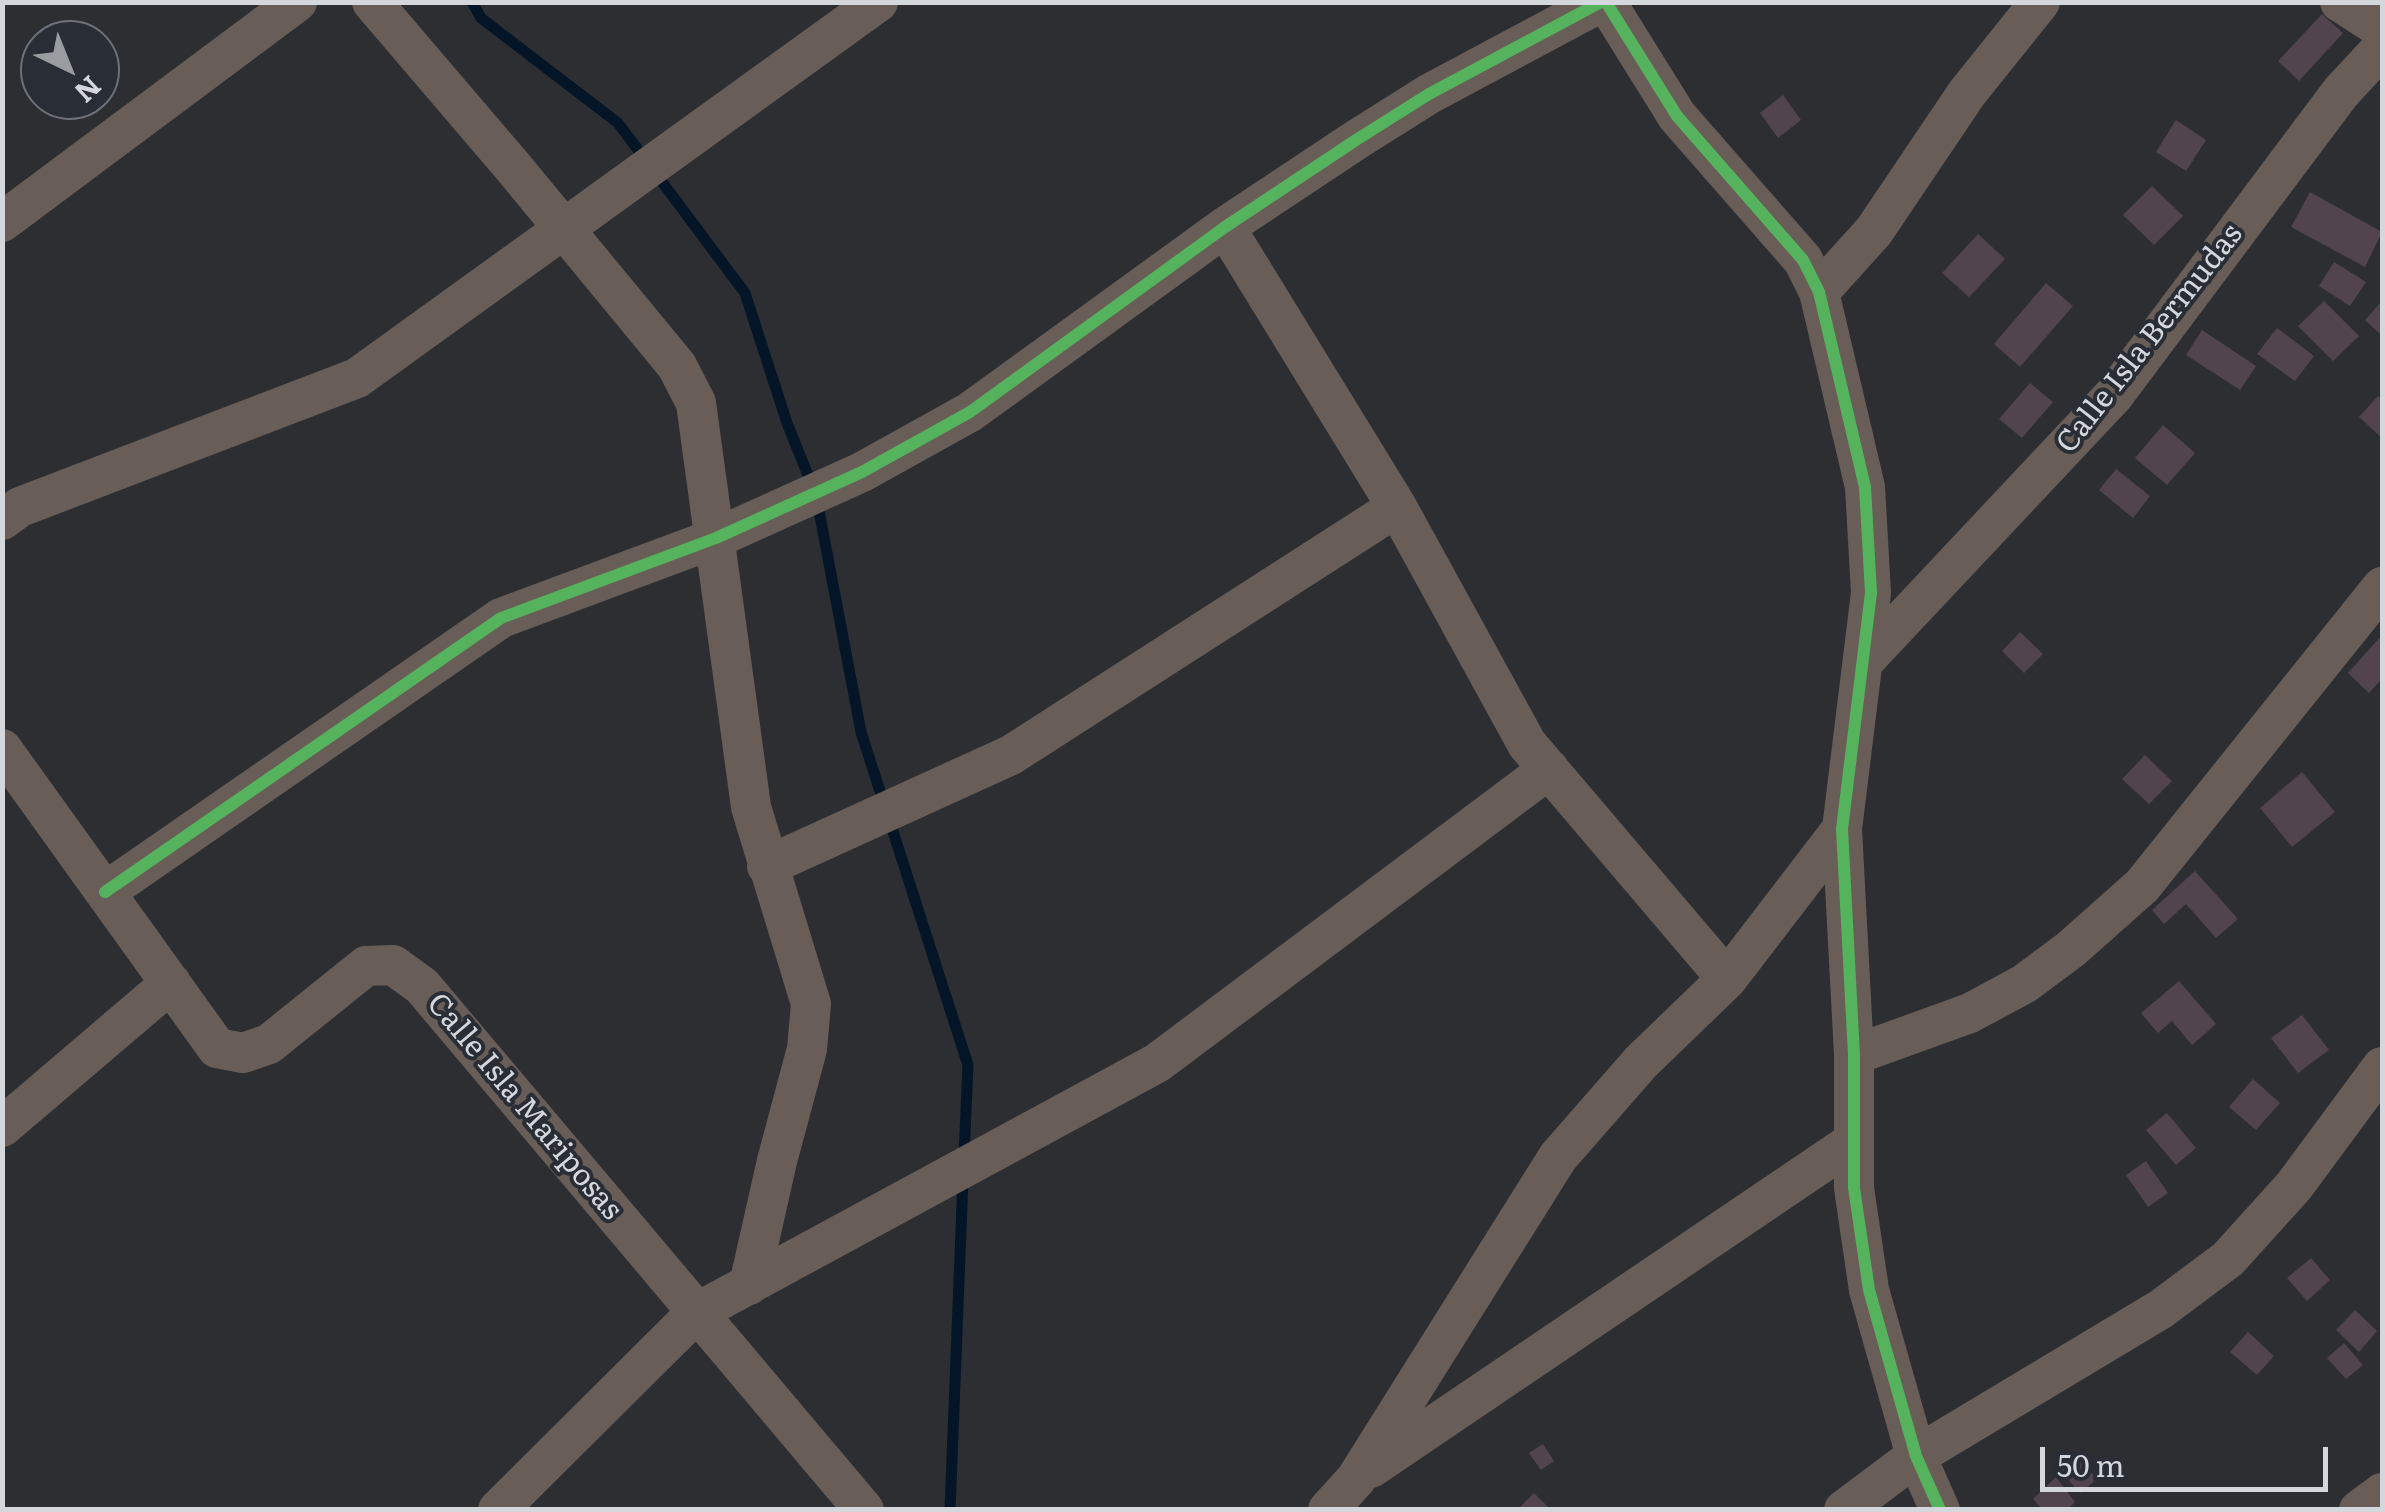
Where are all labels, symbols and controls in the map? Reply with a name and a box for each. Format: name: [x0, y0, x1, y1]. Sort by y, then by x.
north arrow: [20, 20, 120, 120]
text: N: [66, 67, 112, 114]
street label: Calle Isla Bermudas: [2049, 217, 2251, 461]
street label: Calle Isla Mariposas: [419, 986, 629, 1228]
scale bar: [2045, 1427, 2332, 1489]
text: 50 m: [2057, 1442, 2125, 1486]

